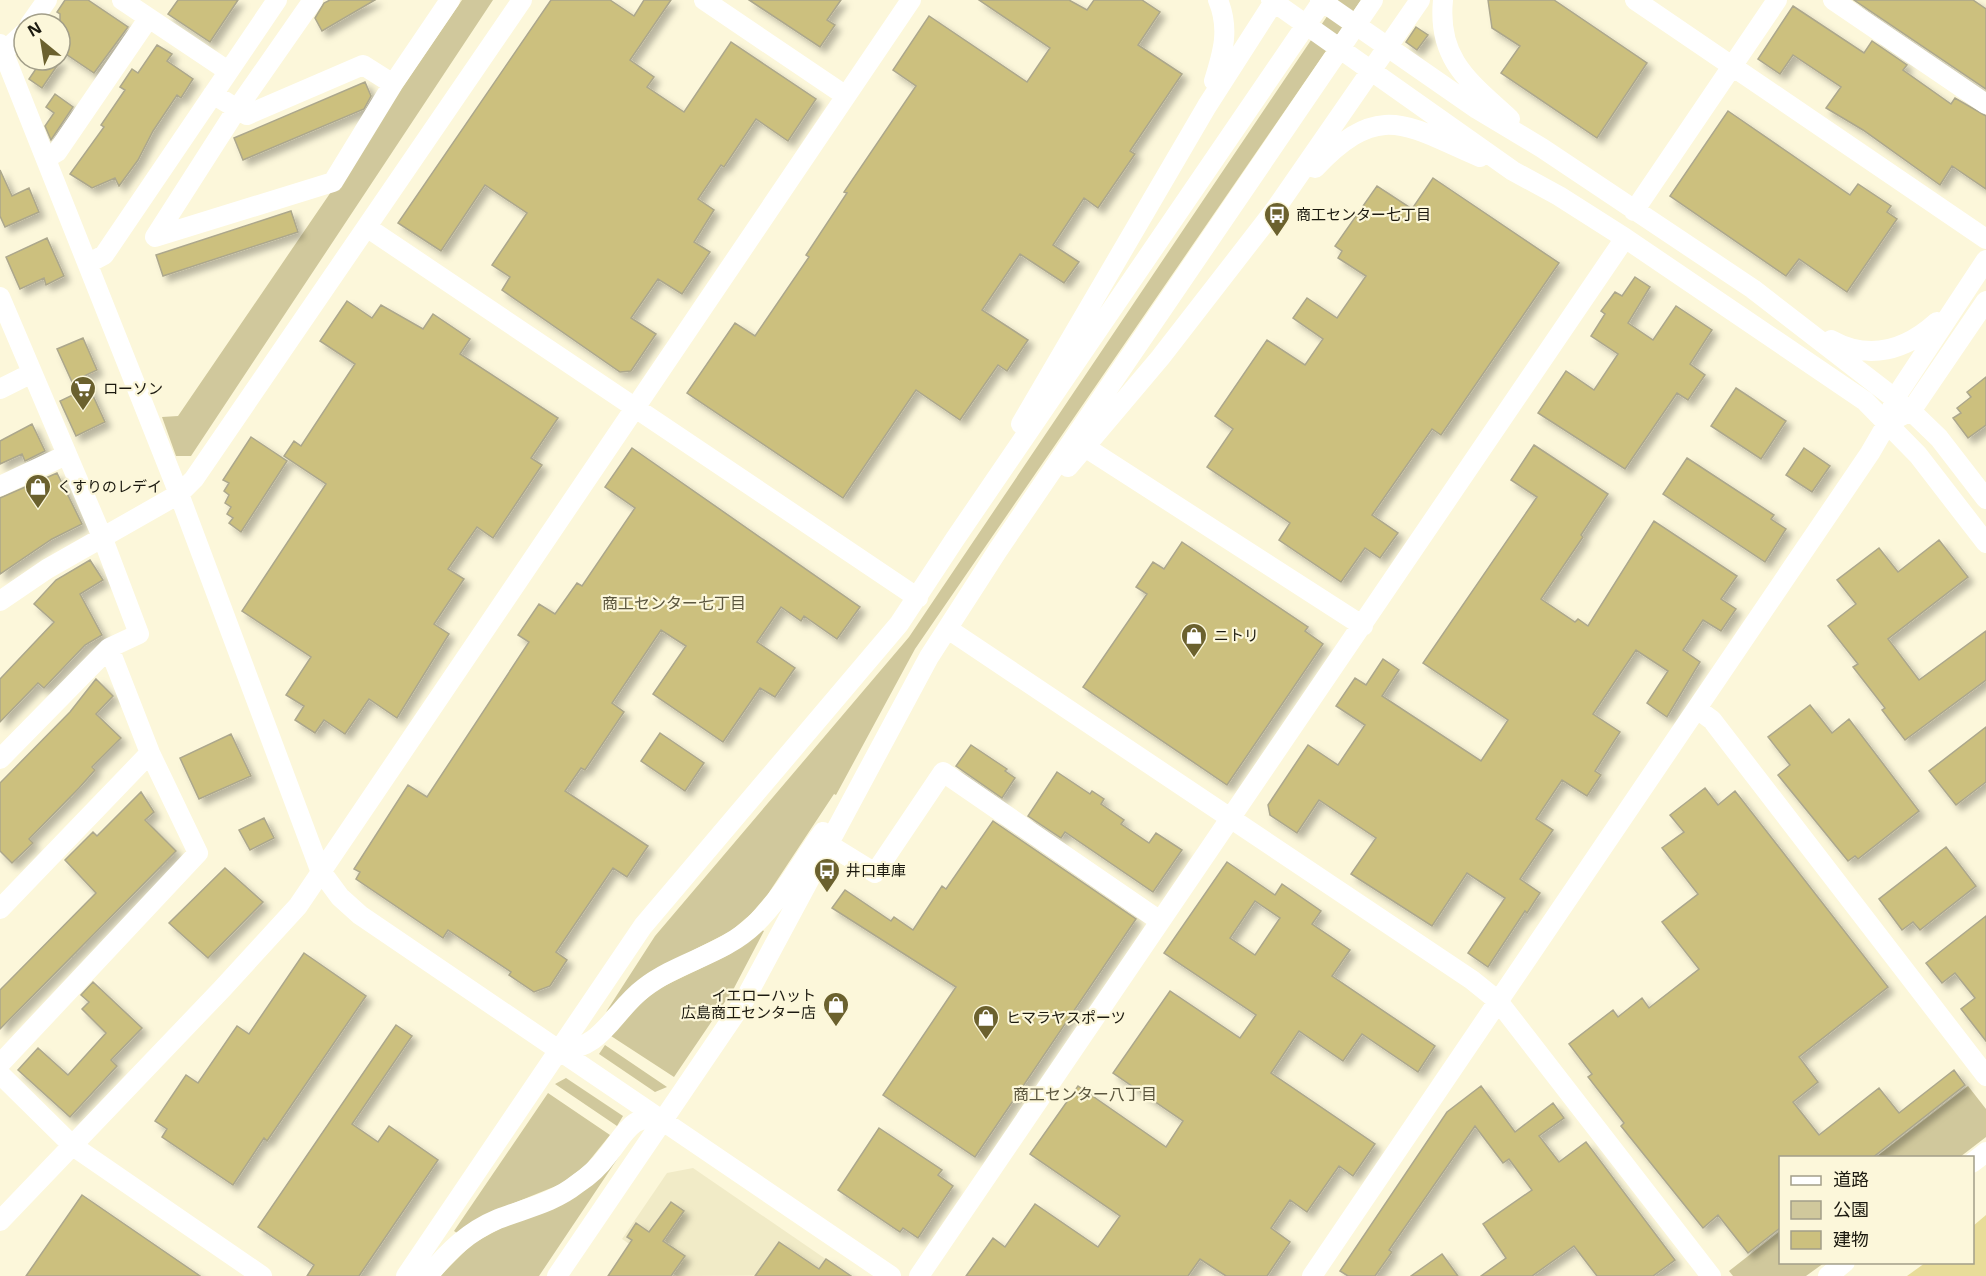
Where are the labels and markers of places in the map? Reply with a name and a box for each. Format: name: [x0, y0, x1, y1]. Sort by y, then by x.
bus stop icon: 商工センター七丁目: [1262, 200, 1292, 238]
place label: 商工センター七丁目: [1296, 204, 1431, 224]
supermarket icon: ローソン: [68, 374, 98, 412]
place label: ローソン: [103, 378, 163, 398]
shop icon: くすりのレデイ: [23, 472, 53, 510]
place label: くすりのレデイ: [57, 476, 162, 496]
shop icon: ニトリ: [1179, 621, 1209, 659]
place label: ニトリ: [1214, 625, 1259, 645]
bus stop icon: 井口車庫: [812, 856, 842, 894]
place label: 井口車庫: [846, 860, 906, 880]
place label: イエローハット 広島商工センター店: [681, 985, 816, 1022]
shop icon: イエローハット 広島商工センター店: [821, 990, 851, 1028]
shop icon: ヒマラヤスポーツ: [971, 1003, 1001, 1041]
place label: ヒマラヤスポーツ: [1006, 1007, 1126, 1027]

